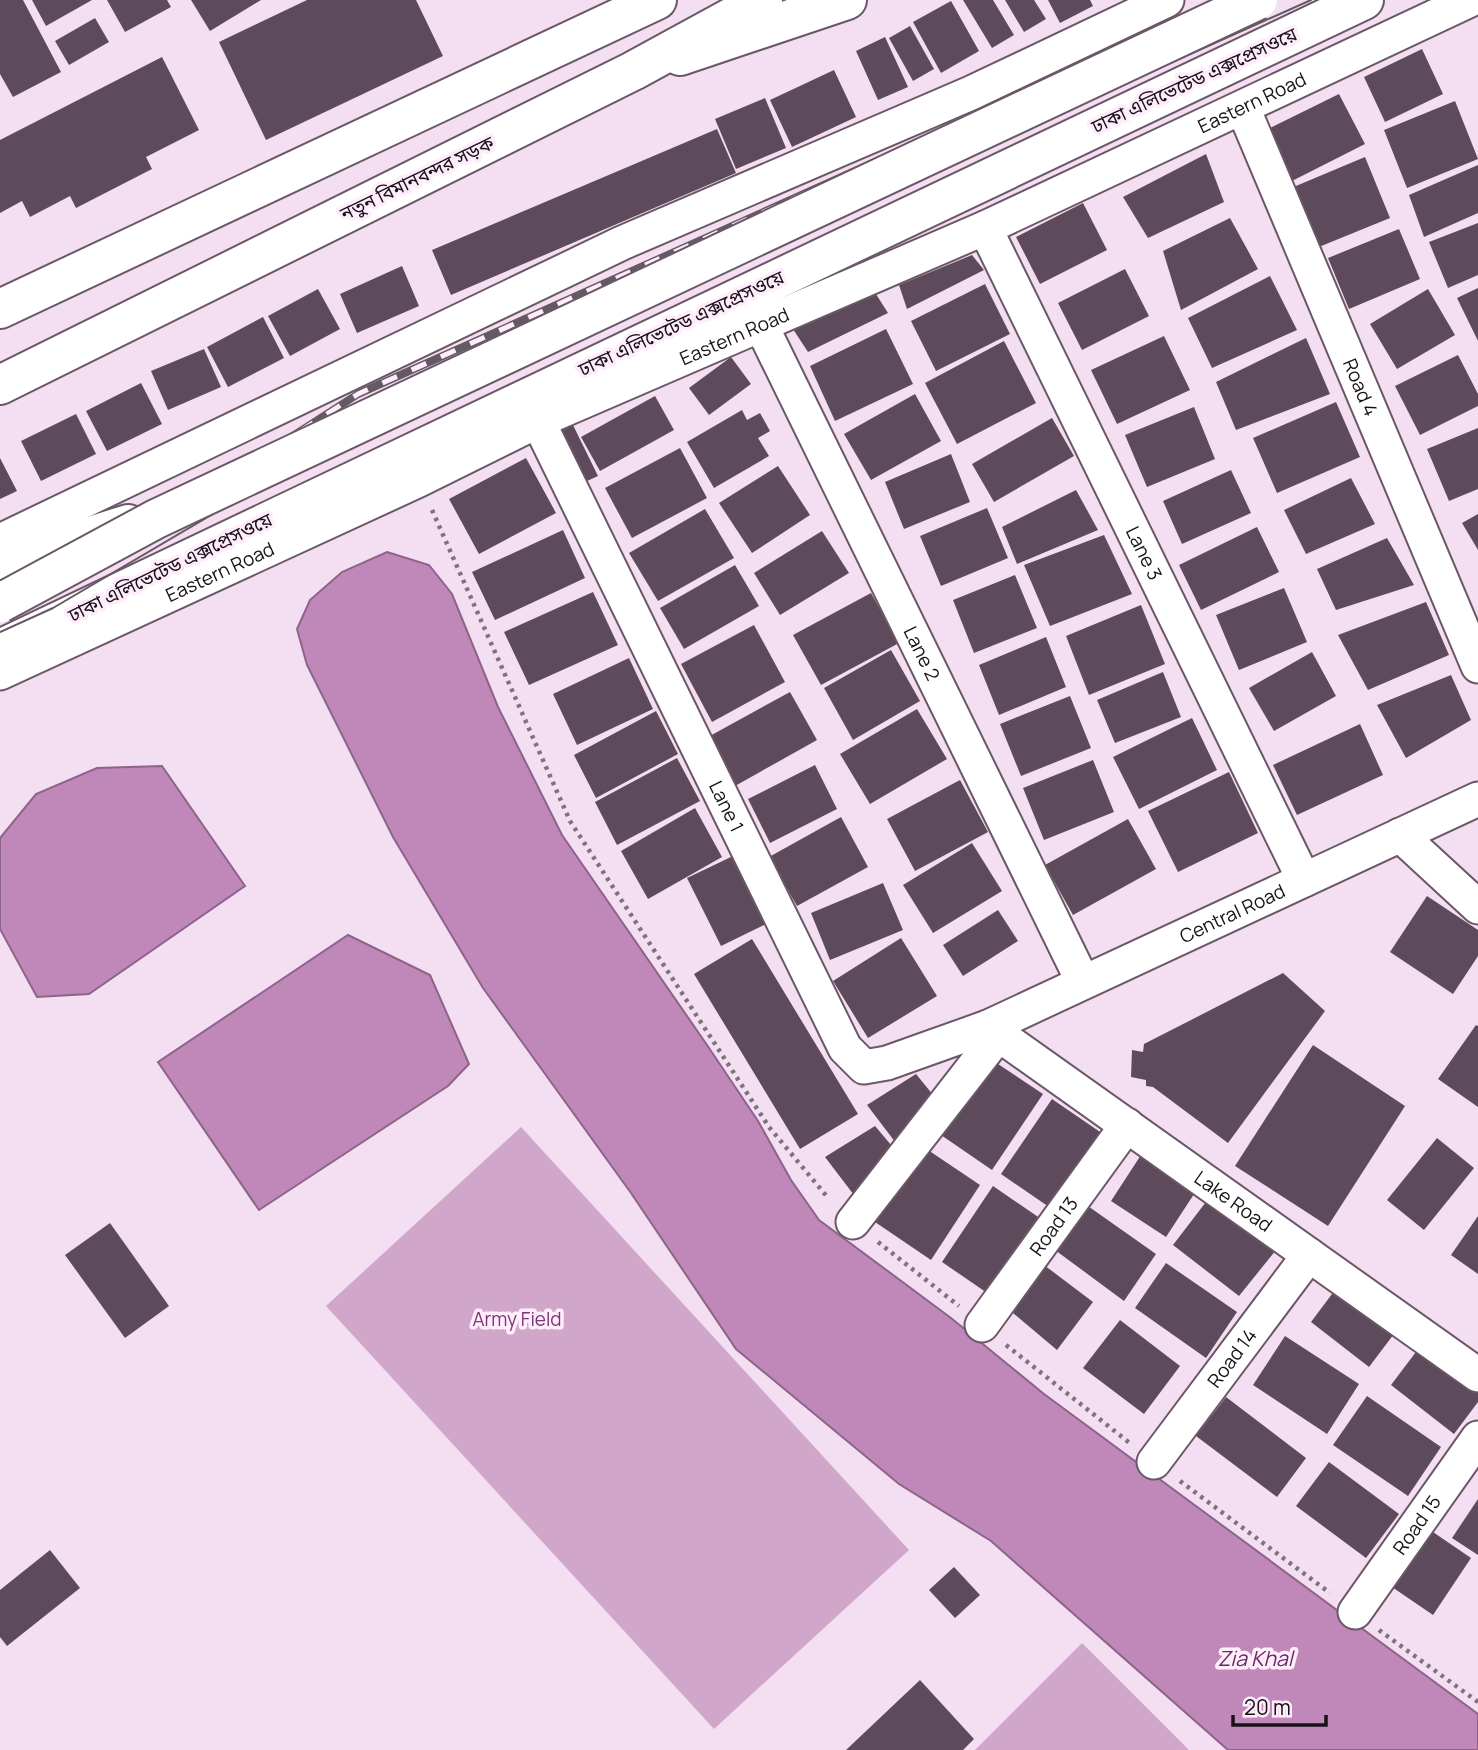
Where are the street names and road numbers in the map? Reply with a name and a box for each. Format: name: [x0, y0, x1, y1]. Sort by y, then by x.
street label: ঢাকা এলিভেটেড এক্সপ্রেসওয়ে: [1086, 20, 1302, 140]
street label: Eastern Road: [1194, 66, 1310, 139]
street label: নতুন বিমানবন্দর সড়ক: [335, 129, 499, 227]
street label: ঢাকা এলিভেটেড এক্সপ্রেসওয়ে: [573, 263, 789, 383]
street label: Eastern Road: [676, 301, 793, 371]
street label: Road 4: [1337, 355, 1384, 420]
street label: ঢাকা এলিভেটেড এক্সপ্রেসওয়ে: [63, 506, 277, 628]
street label: Lane 3: [1120, 522, 1168, 584]
street label: Eastern Road: [161, 536, 278, 608]
street label: Lane 2: [898, 622, 946, 685]
street label: Lane 1: [703, 776, 750, 836]
street label: Central Road: [1175, 878, 1289, 949]
street label: Lake Road: [1189, 1165, 1277, 1238]
street label: Road 13: [1023, 1192, 1084, 1261]
street label: Road 14: [1201, 1323, 1263, 1393]
street label: Road 15: [1387, 1490, 1447, 1560]

